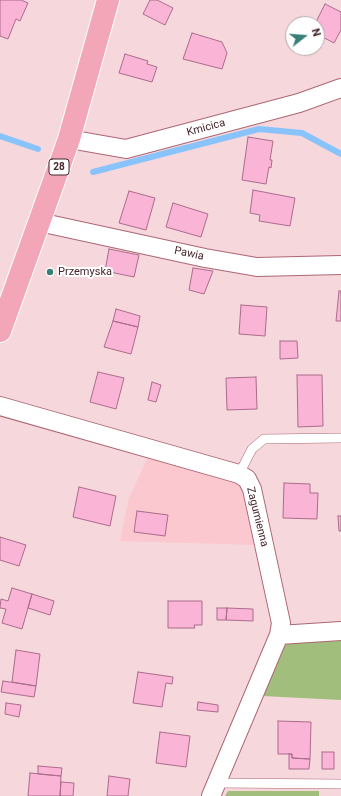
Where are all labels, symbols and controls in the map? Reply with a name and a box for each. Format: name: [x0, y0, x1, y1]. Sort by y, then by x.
north arrow: [285, 16, 325, 56]
text: N: [309, 27, 323, 38]
street label: Kmicica: [185, 117, 227, 139]
road number: 28: [49, 159, 69, 175]
street label: Pawia: [173, 244, 205, 264]
place label: Przemyska: [58, 265, 112, 279]
marker: Przemyska: [45, 267, 55, 277]
street label: Zagumienna: [243, 486, 271, 548]

